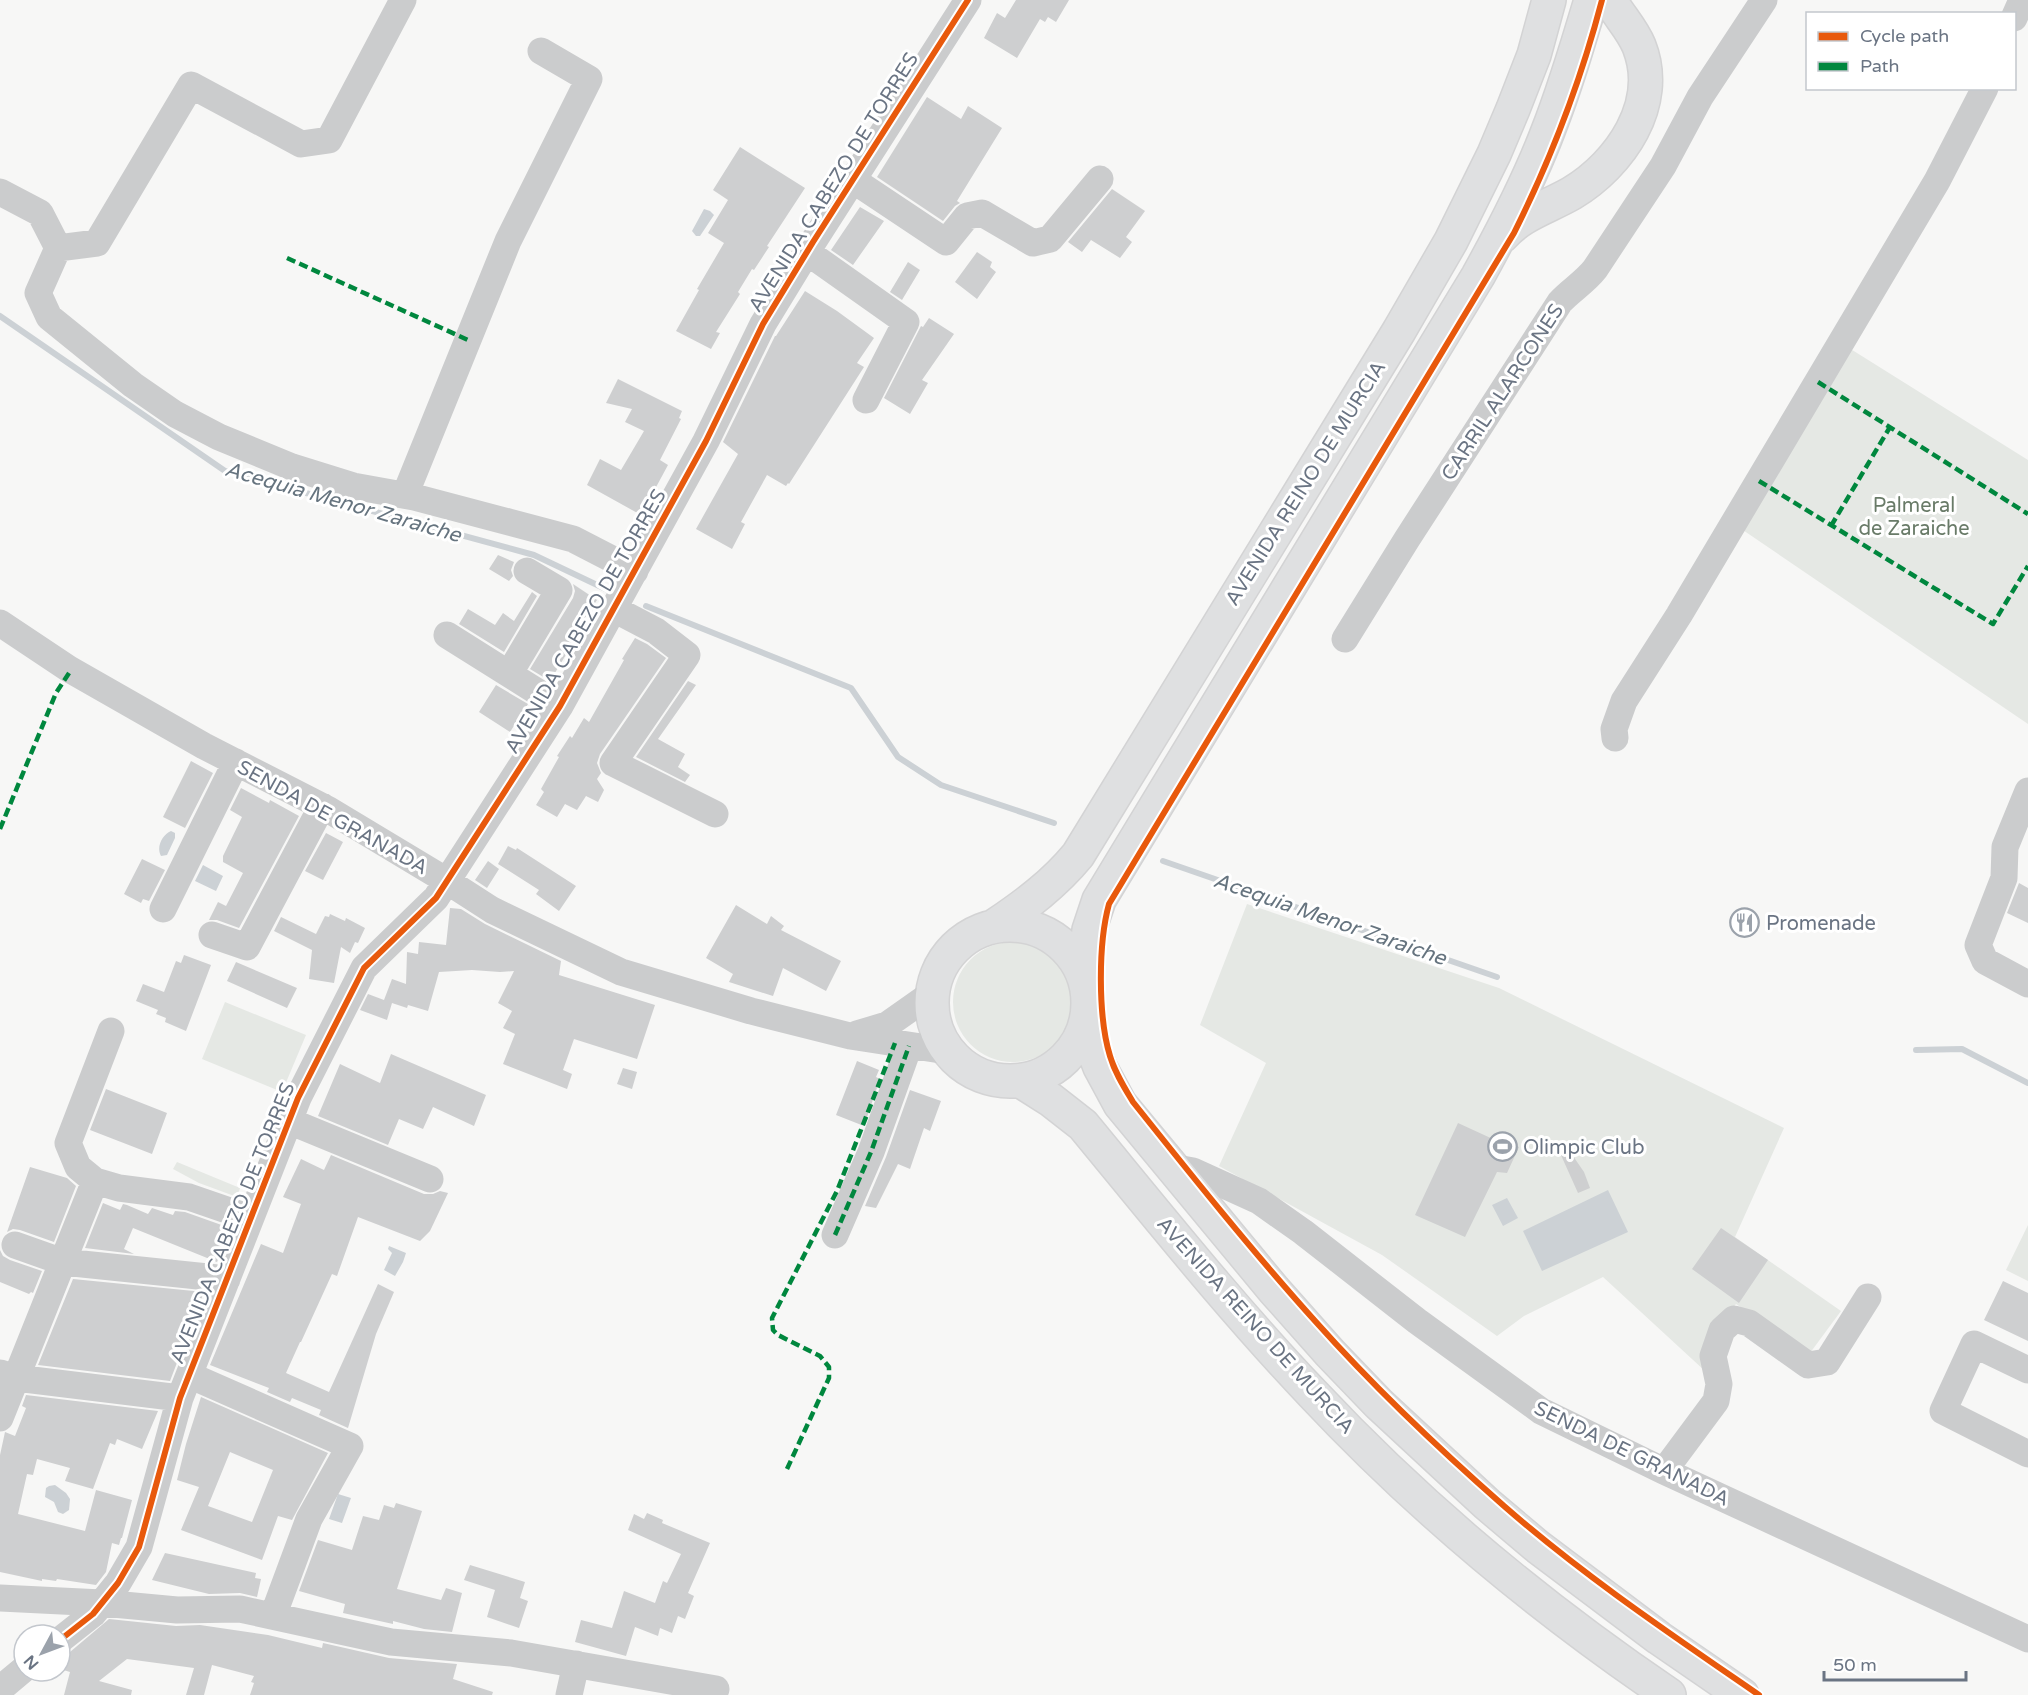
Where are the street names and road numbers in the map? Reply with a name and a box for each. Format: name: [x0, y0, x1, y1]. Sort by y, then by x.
street label: AVENIDA CABEZO DE TORRES: [744, 48, 924, 317]
street label: CARRIL ALARCONES: [1437, 300, 1569, 485]
street label: AVENIDA REINO DE MURCIA: [1221, 357, 1391, 610]
street label: AVENIDA CABEZO DE TORRES: [500, 485, 672, 758]
street label: SENDA DE GRANADA: [233, 756, 432, 880]
street label: AVENIDA CABEZO DE TORRES: [165, 1079, 301, 1368]
street label: AVENIDA REINO DE MURCIA: [1151, 1212, 1359, 1439]
street label: SENDA DE GRANADA: [1530, 1396, 1733, 1512]

